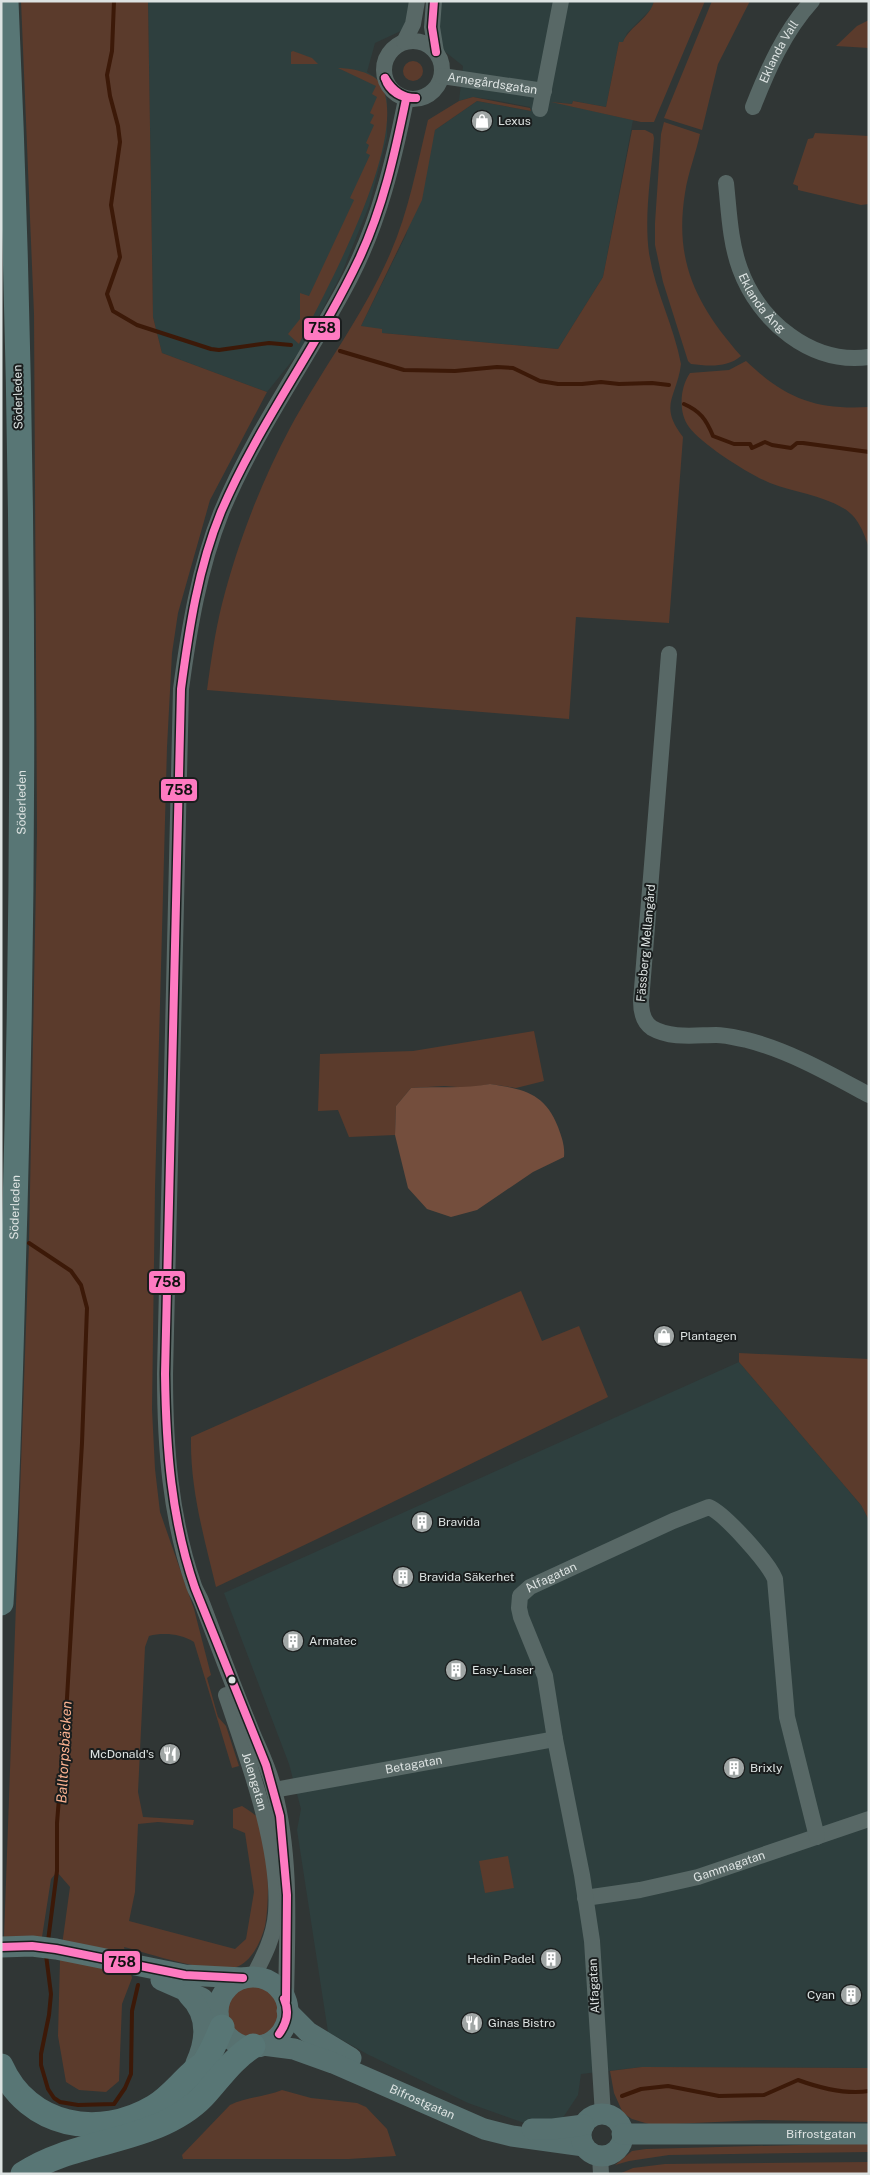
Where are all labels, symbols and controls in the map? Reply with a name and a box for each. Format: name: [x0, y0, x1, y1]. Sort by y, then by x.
street label: Eklanda Vall: [757, 17, 801, 85]
street label: Arnegårdsgatan: [447, 70, 538, 97]
shop icon: Lexus: [470, 109, 494, 133]
place label: Lexus: [498, 114, 531, 128]
street label: Eklanda Äng: [735, 271, 788, 336]
line badge: 758: [303, 317, 341, 341]
text: 758: [308, 320, 336, 336]
street label: Söderleden: [10, 365, 26, 429]
street label: Söderleden: [14, 770, 29, 835]
line badge: 758: [160, 778, 198, 802]
text: 758: [165, 782, 193, 798]
street label: Fässberg Mellangård: [634, 884, 658, 1002]
street label: Söderleden: [7, 1175, 23, 1240]
line badge: 758: [148, 1270, 186, 1294]
text: 758: [153, 1274, 181, 1290]
shop icon: Plantagen: [652, 1324, 676, 1348]
place label: Plantagen: [680, 1329, 737, 1343]
building icon: Bravida: [410, 1510, 434, 1534]
place label: Bravida: [438, 1515, 480, 1529]
street label: Alfagatan: [522, 1559, 579, 1595]
building icon: Bravida Säkerhet: [391, 1565, 415, 1589]
place label: Bravida Säkerhet: [419, 1570, 515, 1584]
building icon: Armatec: [281, 1629, 305, 1653]
place label: Armatec: [309, 1634, 357, 1648]
building icon: Easy-Laser: [444, 1658, 468, 1682]
place label: Easy-Laser: [472, 1663, 534, 1677]
unlabelled marker: [227, 1675, 237, 1685]
water label: Balltorpsbäcken: [53, 1700, 75, 1804]
restaurant icon: McDonald's: [158, 1742, 182, 1766]
place label: McDonald's: [90, 1747, 154, 1761]
street label: Jolengatan: [239, 1750, 270, 1812]
street label: Betagatan: [384, 1753, 443, 1777]
building icon: Brixly: [722, 1756, 746, 1780]
place label: Brixly: [750, 1761, 783, 1775]
street label: Gammagatan: [692, 1848, 767, 1885]
building icon: Hedin Padel: [539, 1947, 563, 1971]
line badge: 758: [103, 1950, 141, 1974]
place label: Hedin Padel: [467, 1952, 535, 1966]
text: 758: [108, 1954, 136, 1970]
street label: Alfagatan: [586, 1958, 602, 2014]
building icon: Cyan: [839, 1983, 863, 2007]
place label: Cyan: [807, 1988, 835, 2002]
restaurant icon: Ginas Bistro: [460, 2011, 484, 2035]
place label: Ginas Bistro: [488, 2016, 555, 2030]
street label: Bifrostgatan: [387, 2082, 457, 2122]
street label: Bifrostgatan: [786, 2127, 856, 2141]

